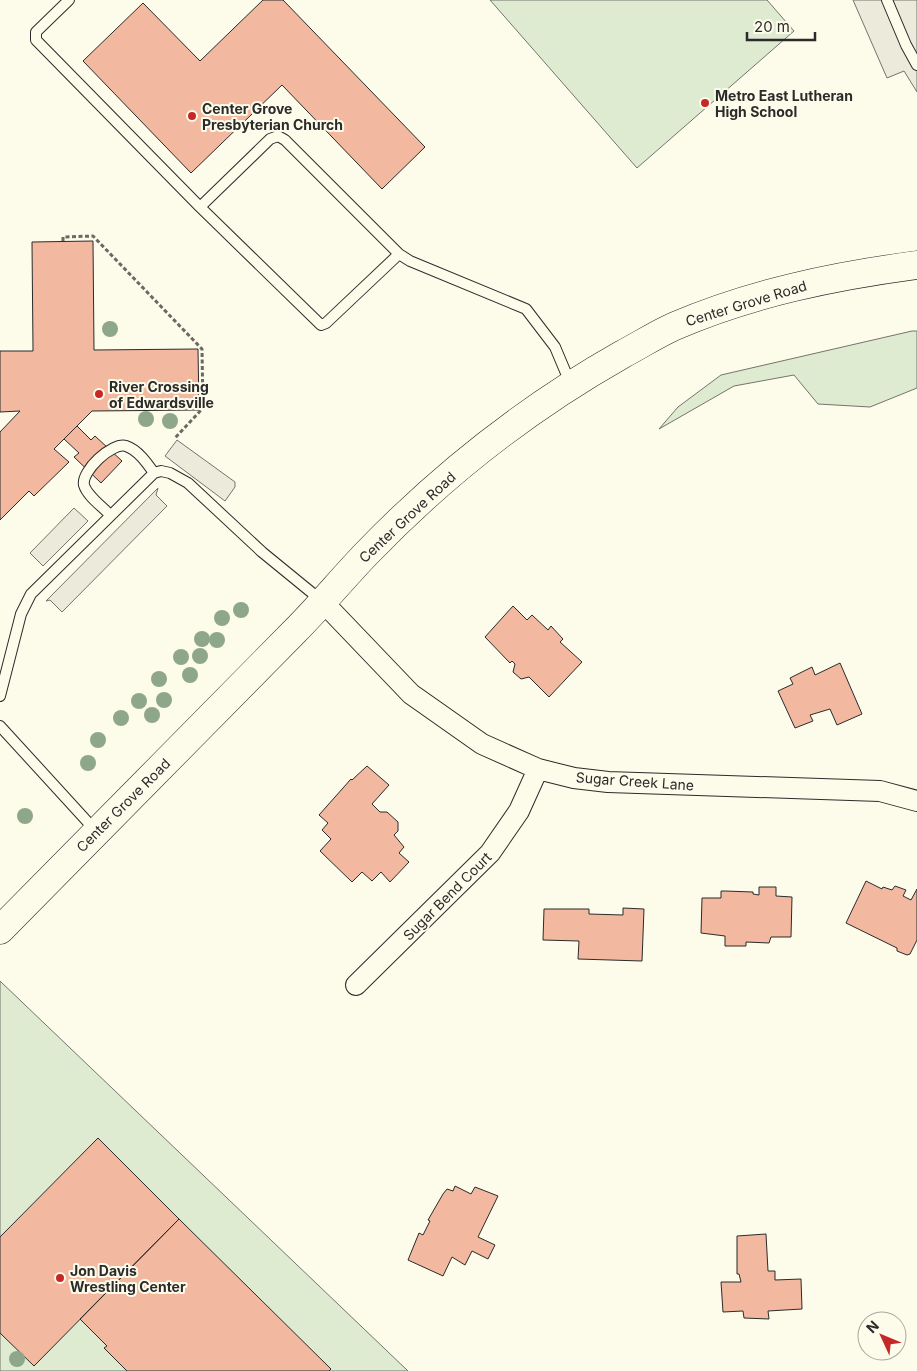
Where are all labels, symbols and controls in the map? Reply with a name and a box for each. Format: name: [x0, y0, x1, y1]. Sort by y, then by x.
scale bar: [747, 10, 814, 42]
text: 20 m: [754, 17, 790, 36]
place label: Metro East Lutheran High School: [715, 87, 853, 120]
marker: Metro East Lutheran High School: [699, 97, 711, 109]
place label: Center Grove Presbyterian Church: [202, 100, 343, 133]
marker: Center Grove Presbyterian Church: [186, 110, 198, 122]
street label: Center Grove Road: [683, 277, 809, 329]
place label: River Crossing of Edwardsville: [109, 378, 214, 411]
marker: River Crossing of Edwardsville: [93, 388, 105, 400]
street label: Center Grove Road: [355, 468, 459, 566]
street label: Center Grove Road: [73, 755, 173, 855]
street label: Sugar Creek Lane: [575, 768, 695, 794]
street label: Sugar Bend Court: [399, 848, 495, 944]
place label: Jon Davis Wrestling Center: [70, 1262, 186, 1295]
marker: Jon Davis Wrestling Center: [54, 1272, 66, 1284]
north arrow: [857, 1311, 907, 1361]
text: N: [862, 1317, 882, 1336]

